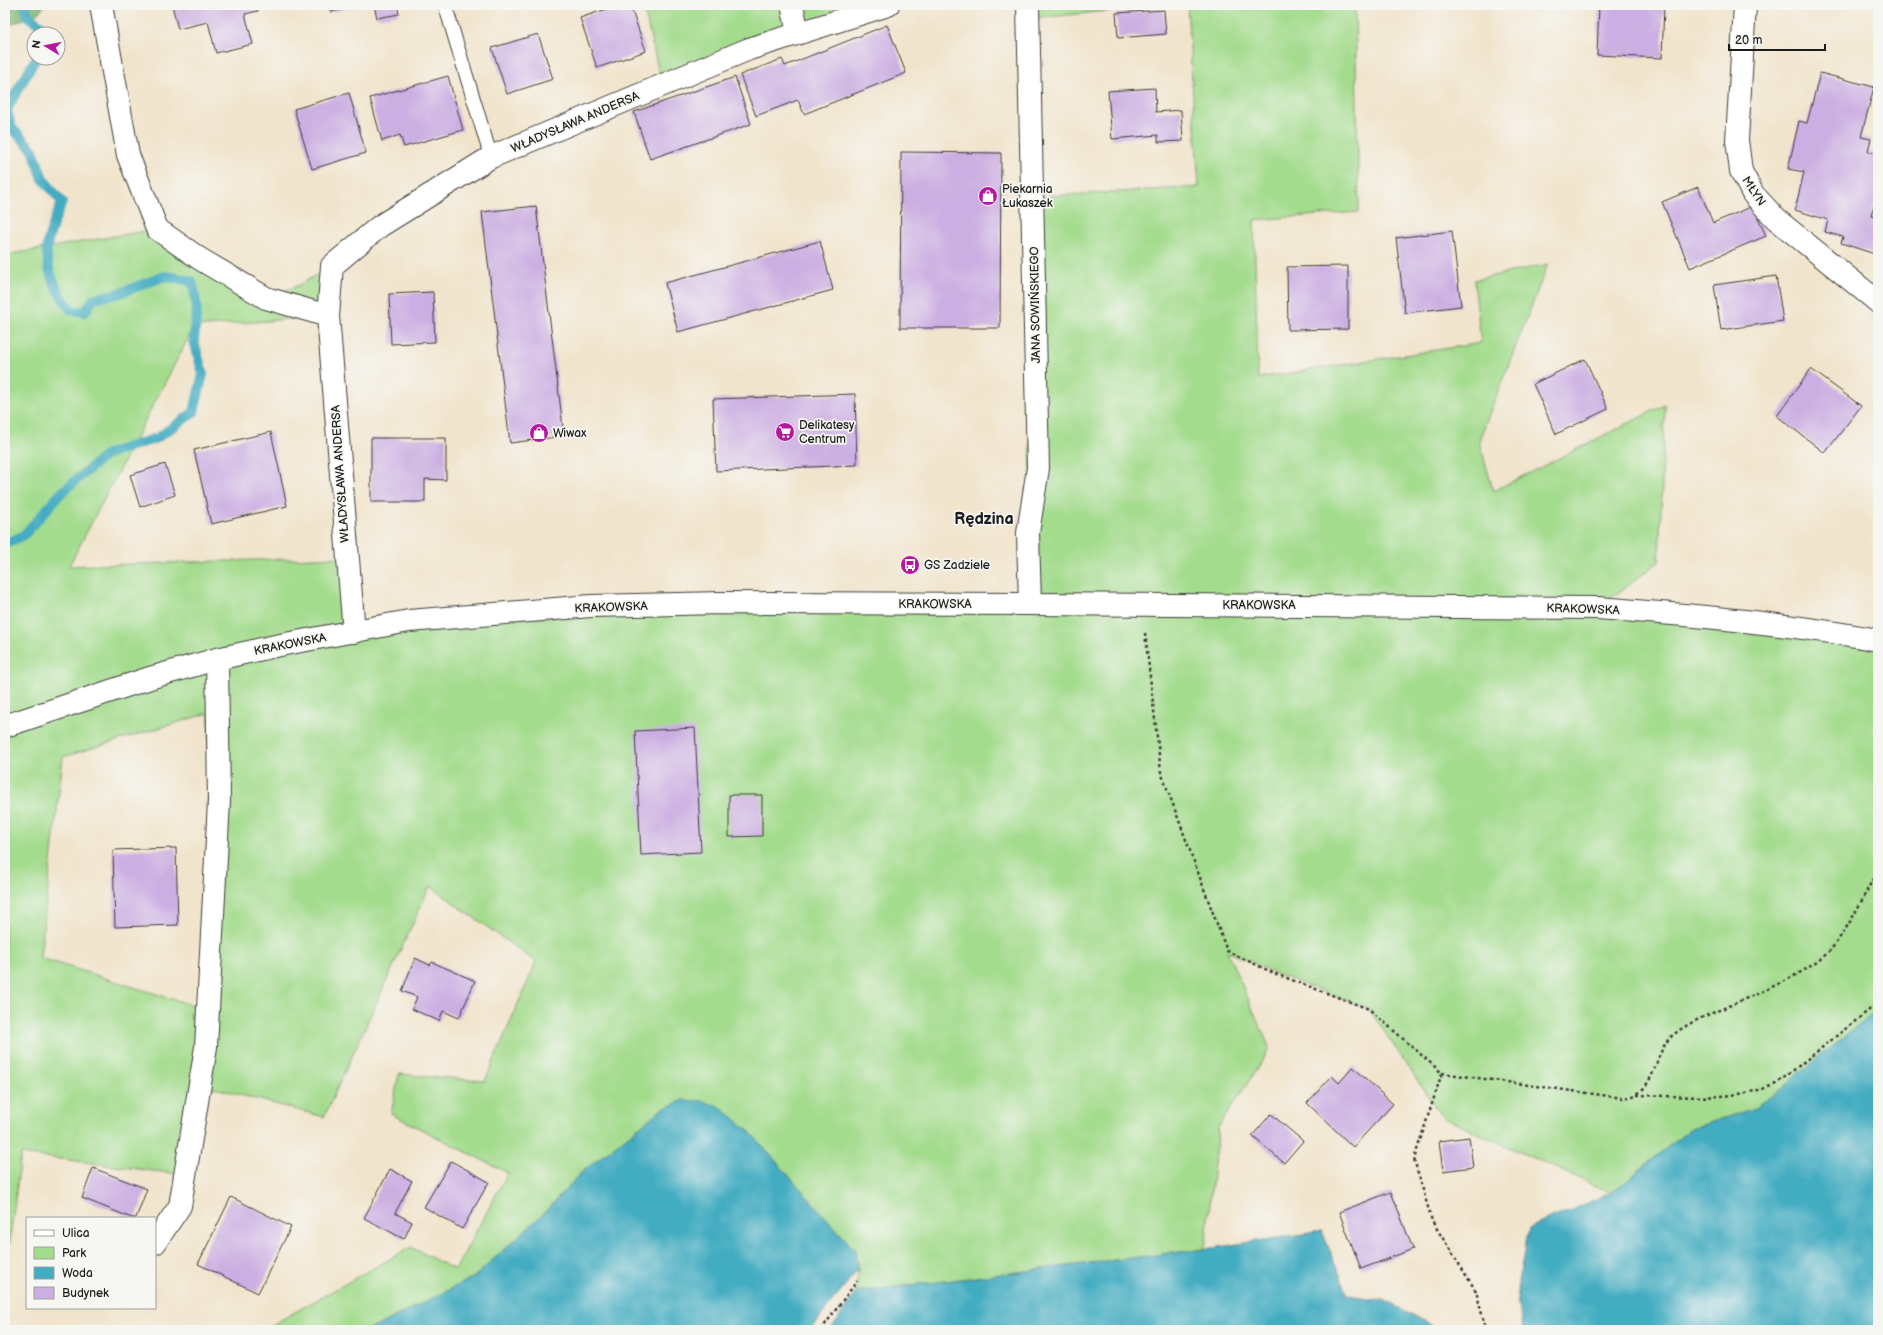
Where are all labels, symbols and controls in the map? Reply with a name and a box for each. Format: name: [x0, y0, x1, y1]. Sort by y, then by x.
north arrow: [26, 26, 66, 66]
scale bar: [1729, 26, 1825, 52]
text: 20 m: [1735, 33, 1762, 48]
text: N: [30, 39, 44, 50]
street label: WŁADYSŁAWA ANDERSA: [509, 88, 642, 156]
street label: MŁYN: [1738, 174, 1769, 209]
place label: Piekarnia Łukaszek: [1002, 182, 1053, 211]
shop icon: Piekarnia Łukaszek: [977, 185, 999, 207]
street label: JANA SOWIŃSKIEGO: [1025, 246, 1044, 364]
street label: WŁADYSŁAWA ANDERSA: [328, 404, 353, 543]
place label: Delikatesy Centrum: [799, 418, 855, 447]
supermarket icon: Delikatesy Centrum: [774, 421, 796, 443]
shop icon: Wiwax: [528, 422, 550, 444]
place label: Wiwax: [553, 426, 587, 441]
district label: Rędzina: [954, 510, 1014, 529]
bus stop icon: GS Zadziele: [899, 554, 921, 576]
place label: GS Zadziele: [924, 558, 990, 573]
street label: KRAKOWSKA: [898, 597, 972, 612]
street label: KRAKOWSKA: [1222, 598, 1296, 613]
street label: KRAKOWSKA: [574, 599, 649, 616]
street label: KRAKOWSKA: [1546, 601, 1621, 618]
street label: KRAKOWSKA: [253, 630, 328, 659]
legend: [26, 1217, 156, 1309]
text: Ulica: [62, 1226, 90, 1241]
text: Park: [62, 1246, 86, 1261]
text: Woda: [62, 1266, 93, 1281]
text: Budynek: [62, 1286, 109, 1301]

